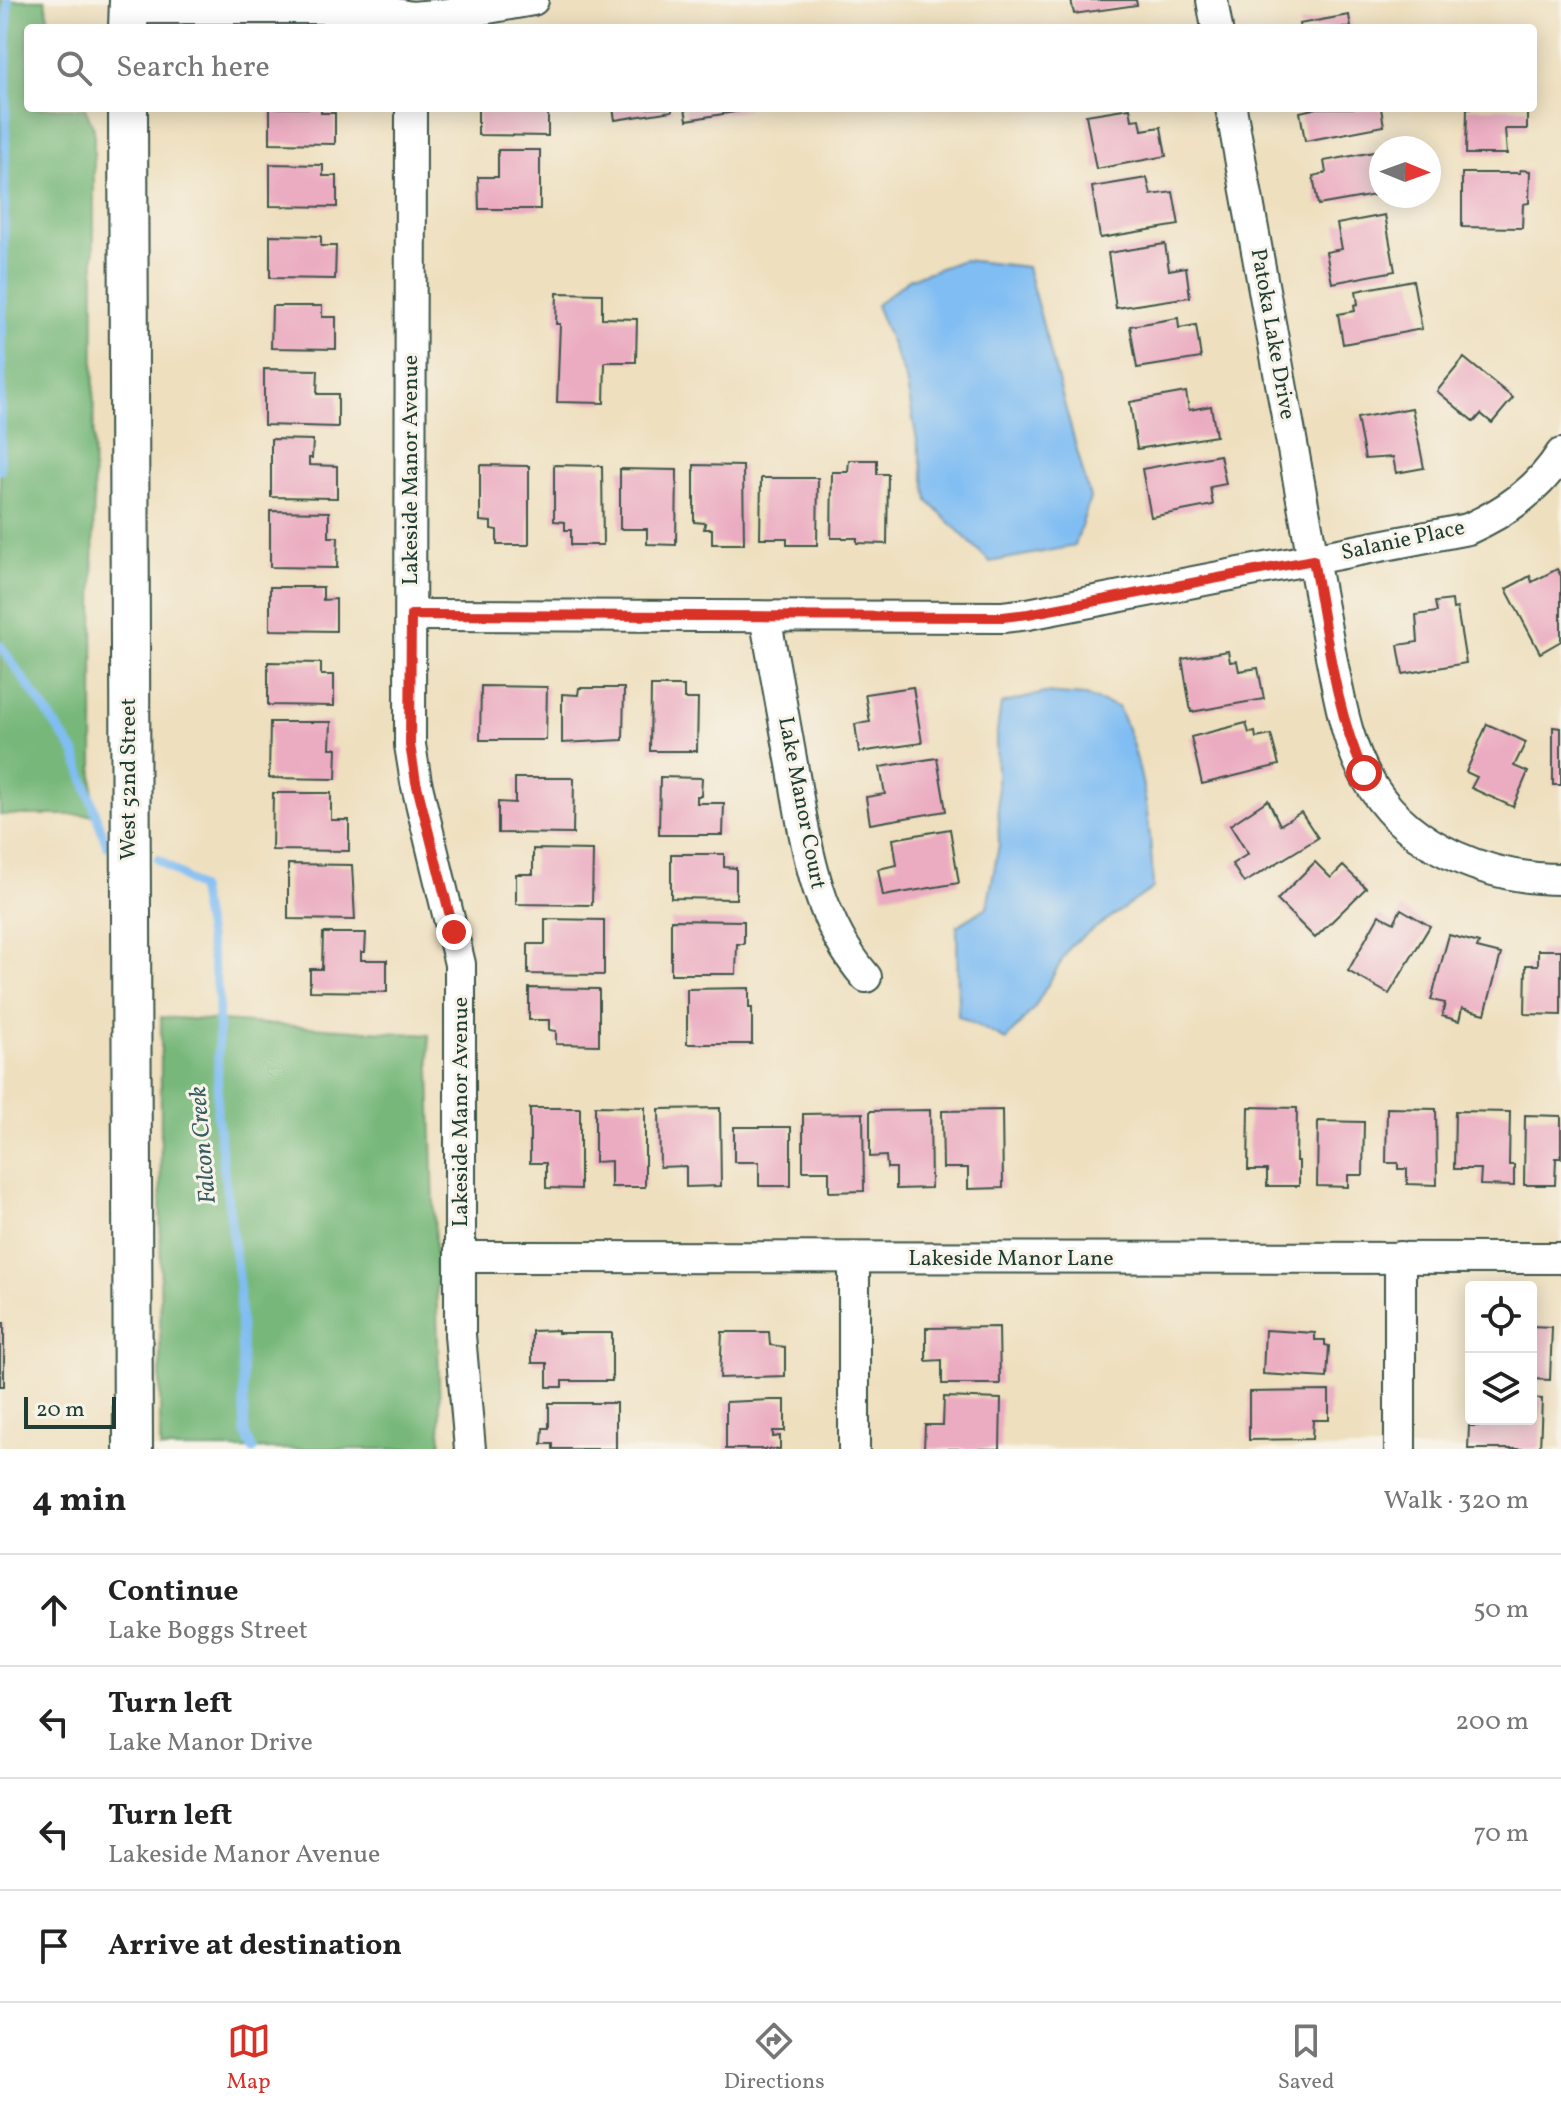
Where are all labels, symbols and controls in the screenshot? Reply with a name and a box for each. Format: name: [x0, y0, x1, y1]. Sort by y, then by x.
search box: [24, 24, 1537, 112]
icon: search: [52, 46, 96, 90]
text: Search here: [116, 47, 270, 89]
north arrow: [1369, 136, 1441, 208]
street label: Patoka Lake Drive: [1242, 246, 1302, 422]
street label: Lakeside Manor Avenue: [396, 355, 427, 585]
street label: Salanie Place: [1338, 513, 1468, 569]
street label: West 52nd Street: [114, 698, 145, 860]
street label: Lake Manor Court: [769, 714, 833, 892]
route start: [1346, 755, 1382, 791]
route end: [436, 914, 472, 950]
street label: Lakeside Manor Avenue: [446, 997, 477, 1227]
water label: Falcon Creek: [182, 1085, 226, 1205]
street label: Lakeside Manor Lane: [908, 1244, 1114, 1275]
map controls: [1465, 1281, 1537, 1425]
button: locate: [1465, 1281, 1537, 1353]
button: layers: [1465, 1353, 1537, 1425]
scale bar: [24, 1393, 116, 1429]
text: 20 m: [36, 1395, 85, 1426]
text: 4 min: [32, 1478, 127, 1525]
text: Walk · 320 m: [1383, 1483, 1529, 1519]
text: Continue: [108, 1571, 239, 1613]
icon: ahead: [32, 1588, 76, 1632]
text: 50 m: [1473, 1592, 1529, 1628]
text: Lake Boggs Street: [108, 1613, 308, 1649]
text: Turn left: [108, 1683, 232, 1725]
icon: left: [32, 1700, 76, 1744]
text: 200 m: [1455, 1704, 1529, 1740]
text: Lake Manor Drive: [108, 1725, 313, 1761]
text: Turn left: [108, 1795, 232, 1837]
icon: left: [32, 1812, 76, 1856]
text: 70 m: [1474, 1816, 1529, 1852]
text: Lakeside Manor Avenue: [108, 1837, 380, 1873]
icon: arrive: [32, 1924, 76, 1968]
text: Arrive at destination: [108, 1925, 402, 1967]
tab: Map: [227, 2019, 271, 2098]
tab: Directions: [724, 2019, 825, 2098]
tab: Saved: [1278, 2019, 1334, 2098]

